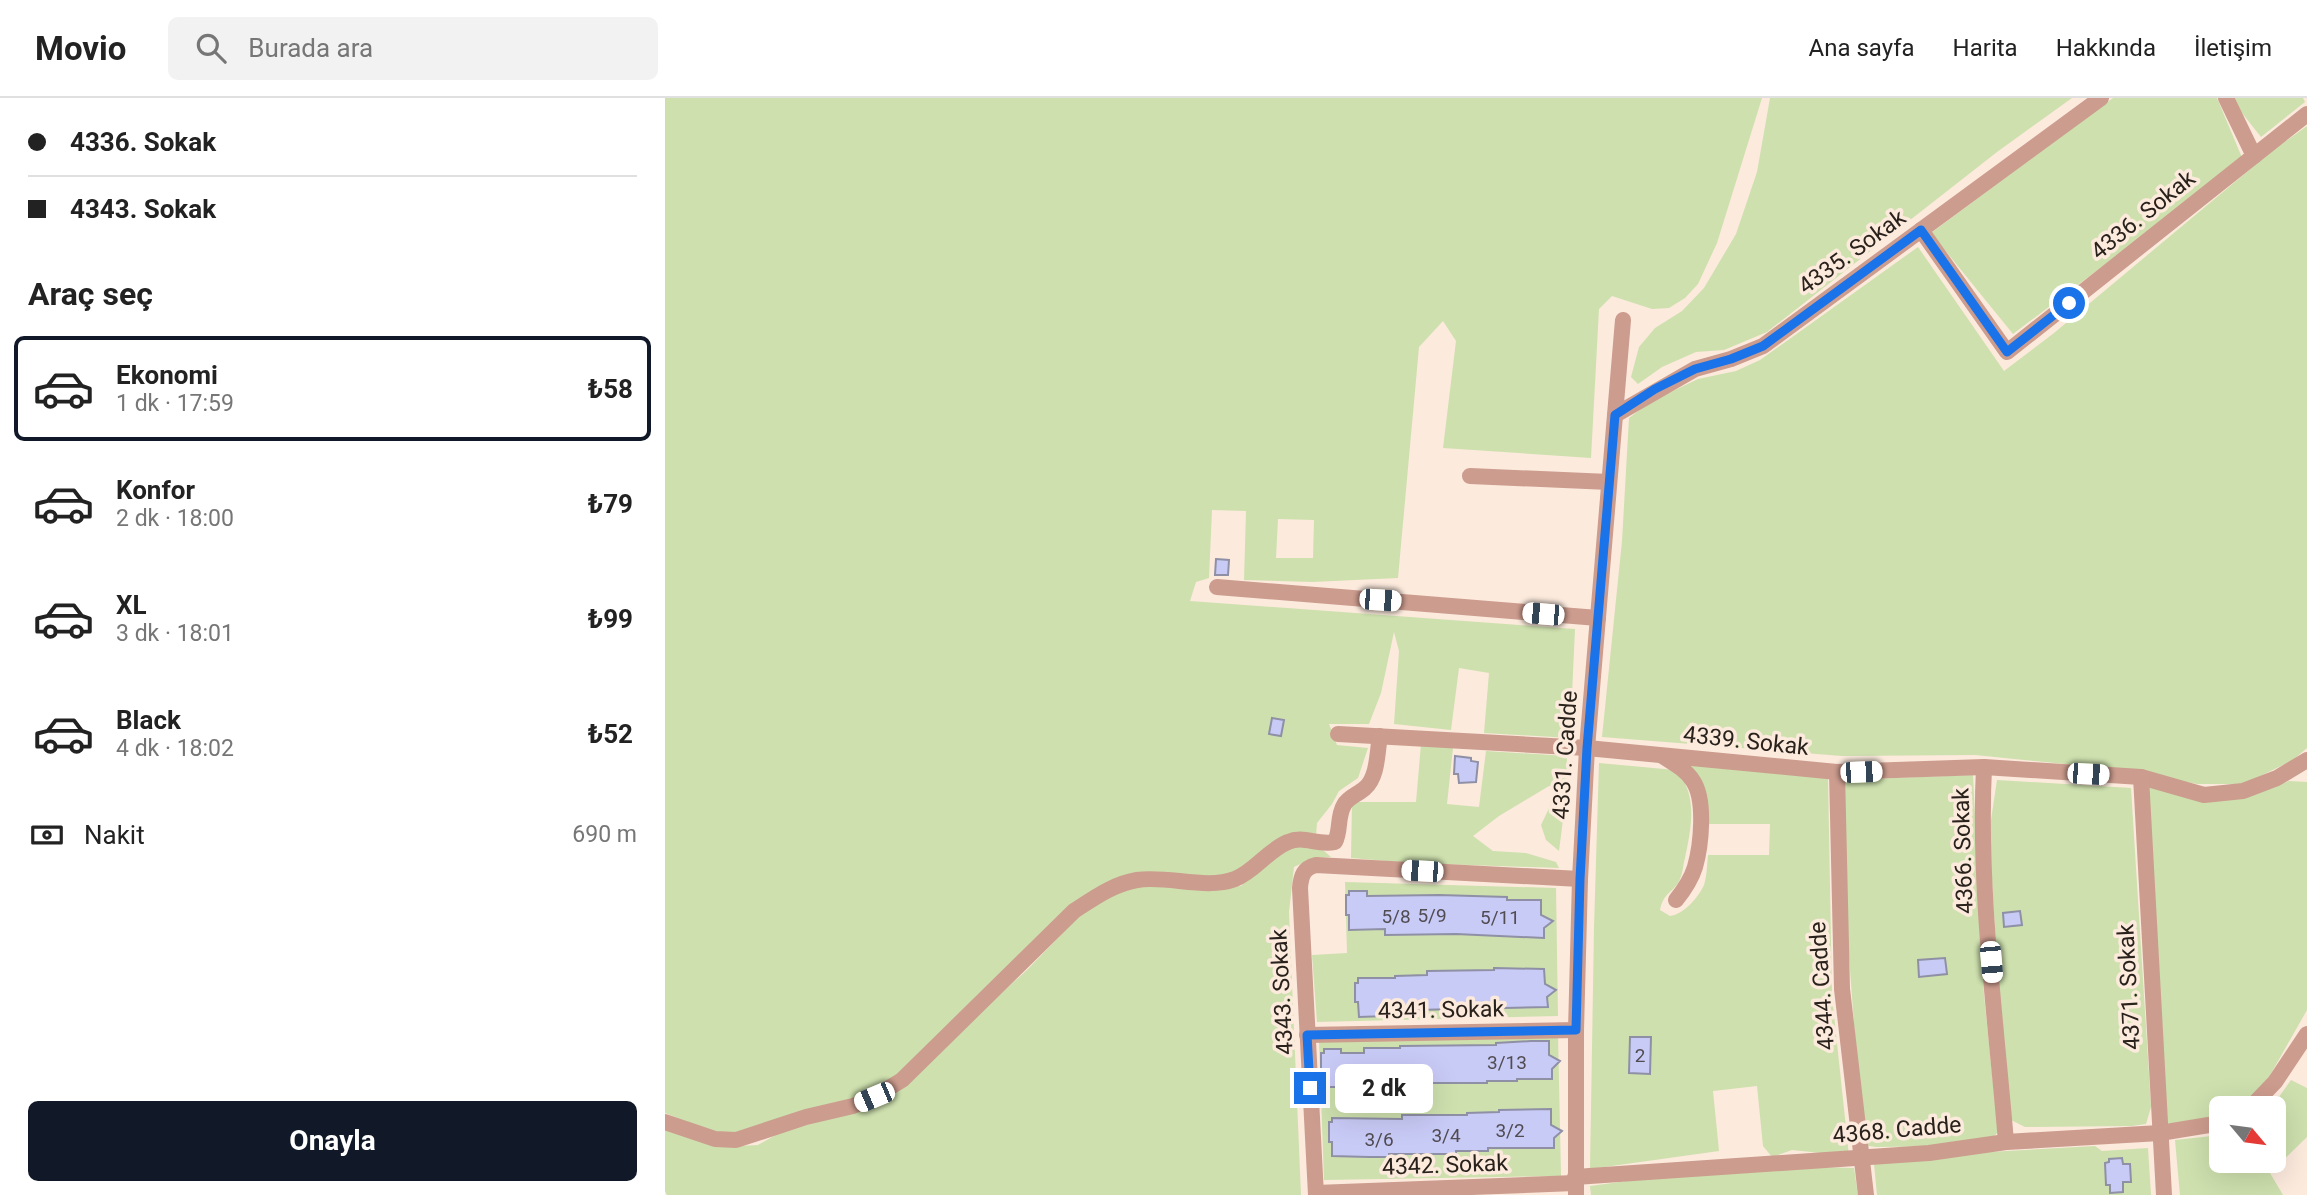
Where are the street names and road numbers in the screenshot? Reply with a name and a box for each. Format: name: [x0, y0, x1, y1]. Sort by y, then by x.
street label: 4336. Sokak: [2086, 165, 2201, 265]
street label: 4335. Sokak: [1793, 204, 1911, 300]
street label: 4331. Cadde: [1547, 690, 1583, 820]
street label: 4339. Sokak: [1682, 721, 1810, 761]
street label: 4366. Sokak: [1947, 787, 1979, 914]
street label: 4344. Cadde: [1804, 921, 1840, 1051]
street label: 4371. Sokak: [2112, 923, 2146, 1051]
street label: 4343. Sokak: [1265, 928, 1299, 1056]
street label: 4341. Sokak: [1378, 995, 1505, 1025]
street label: 4368. Cadde: [1832, 1111, 1962, 1149]
street label: 4342. Sokak: [1382, 1149, 1509, 1181]

